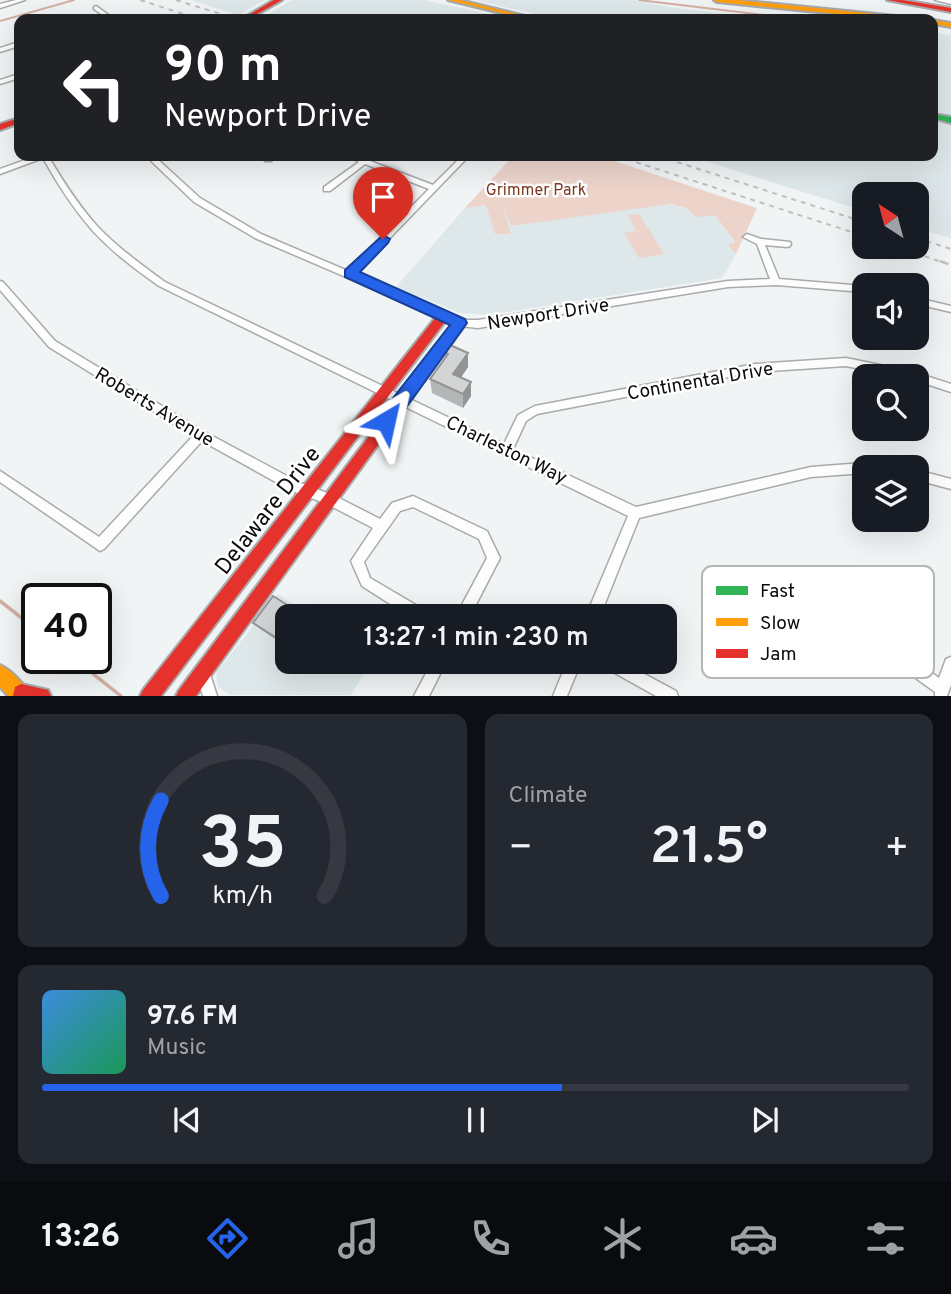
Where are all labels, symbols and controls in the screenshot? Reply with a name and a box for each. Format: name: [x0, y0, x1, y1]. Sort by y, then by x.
text: 90 m: [164, 37, 282, 99]
icon: left: [49, 42, 140, 133]
text: Newport Drive: [164, 98, 371, 138]
pin: [353, 167, 413, 239]
icon: arrive: [364, 178, 402, 216]
park label: Grimmer Park: [486, 181, 586, 201]
north arrow: [852, 182, 929, 259]
map controls: [852, 182, 929, 532]
button: sound: [852, 273, 929, 350]
street label: Newport Drive: [486, 294, 611, 336]
street label: Continental Drive: [625, 357, 775, 407]
street label: Roberts Avenue: [90, 363, 218, 453]
button: search: [852, 364, 929, 441]
position arrow: [349, 384, 423, 458]
street label: Charleston Way: [441, 411, 571, 491]
street label: Delaware Drive: [210, 442, 328, 582]
button: layers: [852, 455, 929, 532]
legend: [702, 566, 934, 678]
text: Fast: [760, 580, 795, 604]
speed limit sign: 40: [21, 583, 112, 674]
text: Slow: [760, 612, 800, 636]
text: 13:27 · 1 min · 230 m: [364, 622, 588, 655]
text: Jam: [760, 643, 797, 667]
text: Climate: [509, 782, 587, 811]
text: 35: [198, 803, 286, 895]
text: 21.5°: [650, 816, 768, 882]
text: −: [509, 825, 533, 874]
text: +: [884, 825, 909, 874]
text: km/h: [212, 881, 273, 913]
text: 97.6 FM: [147, 1001, 238, 1034]
text: Music: [147, 1034, 207, 1063]
icon: previous: [168, 1101, 206, 1139]
icon: pause: [457, 1101, 495, 1139]
icon: next: [746, 1101, 784, 1139]
icon: directions: [203, 1214, 252, 1263]
icon: music: [334, 1214, 383, 1263]
icon: phone: [466, 1214, 515, 1263]
icon: climate: [598, 1214, 647, 1263]
icon: car: [729, 1214, 778, 1263]
icon: filters: [861, 1214, 910, 1263]
text: 13:26: [41, 1218, 120, 1258]

